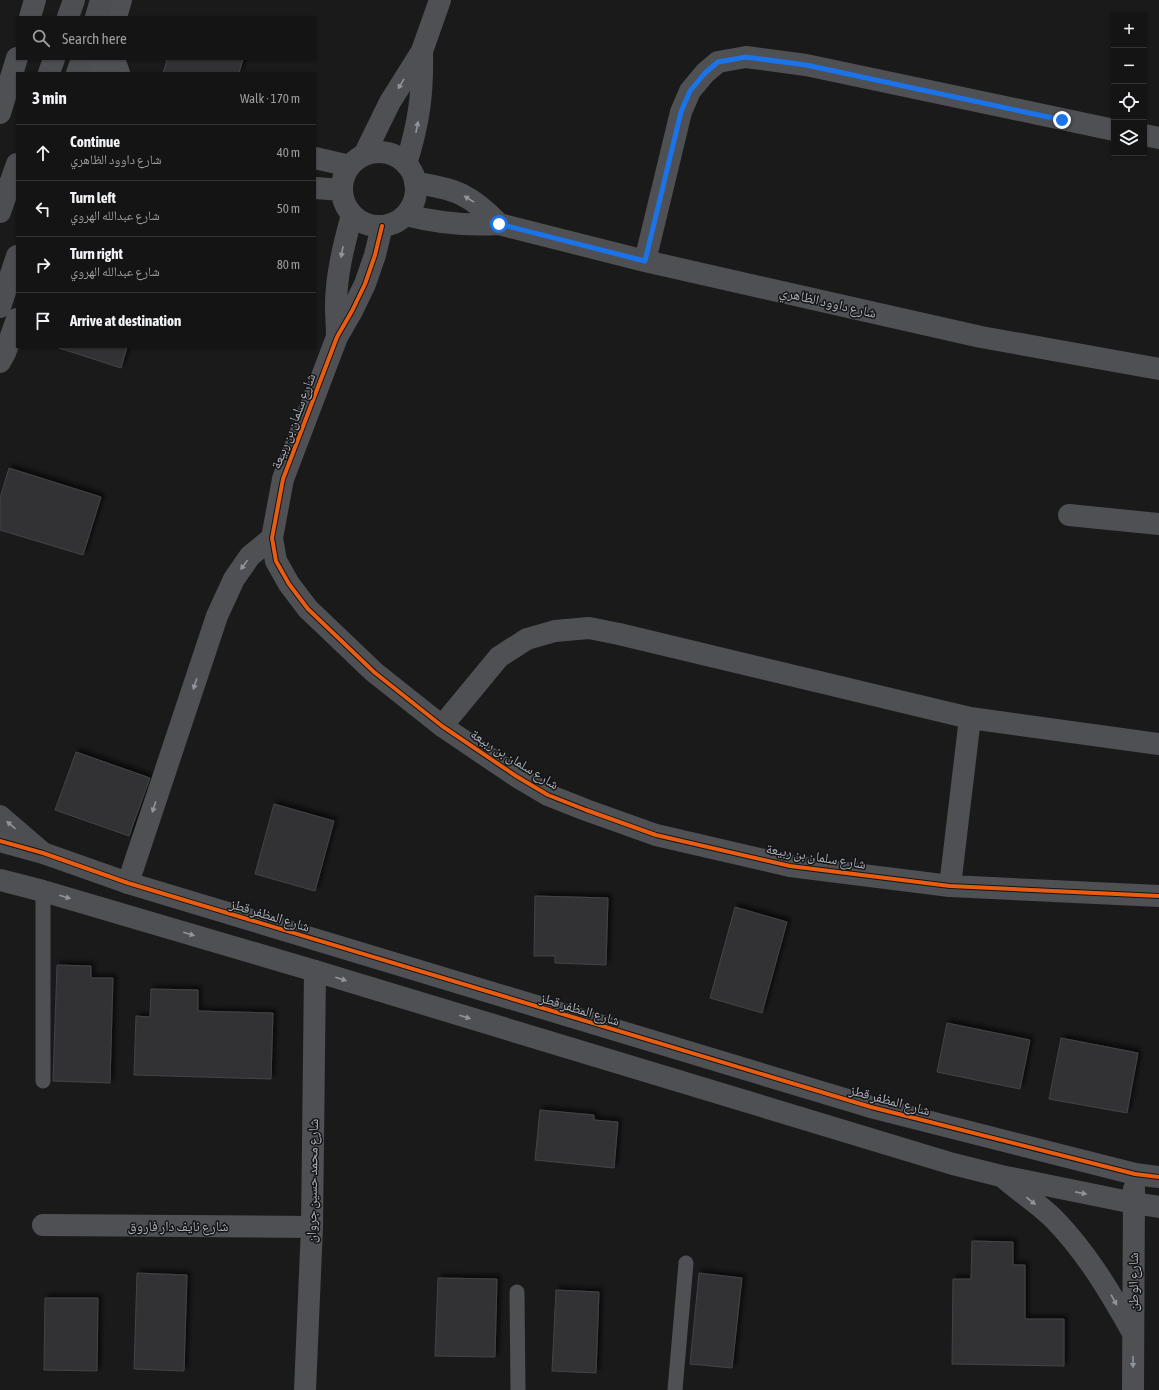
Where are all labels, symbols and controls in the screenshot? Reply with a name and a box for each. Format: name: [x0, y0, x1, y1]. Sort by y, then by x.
map controls: [1111, 12, 1147, 156]
button: +: [1111, 12, 1147, 48]
search box: [16, 16, 316, 60]
icon: search: [30, 27, 52, 49]
text: Search here: [62, 30, 127, 47]
button: −: [1111, 48, 1147, 84]
one-way arrow: [397, 79, 405, 89]
button: locate: [1111, 84, 1147, 120]
text: 3 min: [32, 88, 67, 108]
text: Walk · 170 m: [240, 91, 300, 106]
route end: [1053, 111, 1071, 129]
button: layers: [1111, 120, 1147, 156]
one-way arrow: [414, 121, 420, 133]
text: Continue: [70, 133, 120, 150]
icon: ahead: [32, 142, 54, 164]
text: 40 m: [277, 145, 300, 160]
text: شارع داوود الظاهري: [70, 152, 162, 167]
text: Turn left: [70, 189, 116, 206]
one-way arrow: [463, 195, 475, 202]
icon: left: [32, 198, 54, 220]
text: 50 m: [277, 201, 300, 216]
text: شارع عبدالله الهروي: [70, 208, 160, 223]
route start: [490, 215, 508, 233]
text: Turn right: [70, 245, 123, 262]
one-way arrow: [339, 246, 345, 258]
icon: right: [32, 254, 54, 276]
text: 80 m: [277, 257, 300, 272]
text: شارع عبدالله الهروي: [70, 264, 160, 279]
street label: شارع داوود الظاهري: [777, 283, 878, 324]
icon: arrive: [32, 310, 54, 332]
text: Arrive at destination: [70, 312, 181, 329]
street label: شارع سلمان بن ربيعة: [267, 371, 320, 472]
one-way arrow: [240, 559, 248, 570]
one-way arrow: [192, 678, 198, 690]
street label: شارع سلمان بن ربيعة: [467, 725, 562, 794]
one-way arrow: [151, 802, 157, 814]
one-way arrow: [6, 821, 16, 830]
street label: شارع سلمان بن ربيعة: [765, 840, 867, 874]
one-way arrow: [59, 894, 71, 900]
street label: شارع المظفر قطز: [227, 895, 312, 937]
one-way arrow: [184, 931, 196, 937]
one-way arrow: [335, 976, 347, 982]
street label: شارع المظفر قطز: [537, 989, 622, 1031]
one-way arrow: [460, 1014, 472, 1020]
street label: شارع المظفر قطز: [846, 1081, 932, 1120]
street label: شارع محمد حسين جروان: [303, 1119, 323, 1243]
one-way arrow: [1074, 1190, 1087, 1196]
one-way arrow: [1026, 1197, 1037, 1205]
street label: شارع نايف دار فاروق: [128, 1218, 228, 1236]
street label: شارع الوطن: [1125, 1253, 1143, 1311]
one-way arrow: [1111, 1294, 1118, 1306]
one-way arrow: [1130, 1356, 1136, 1369]

